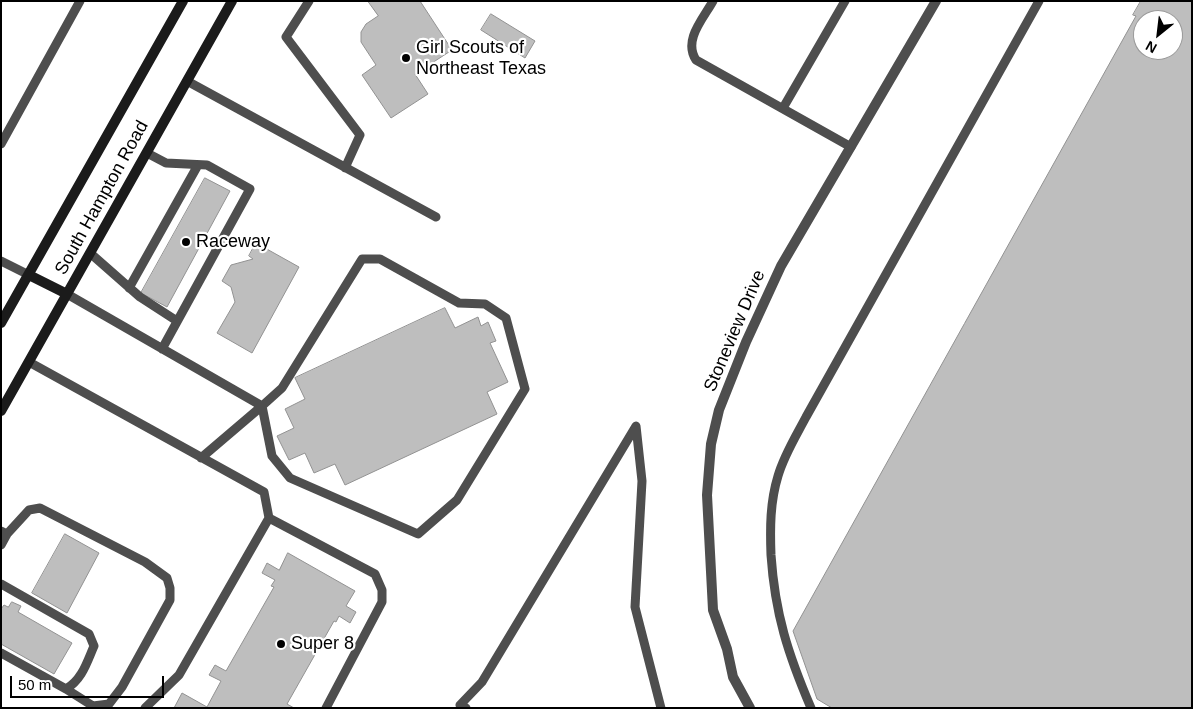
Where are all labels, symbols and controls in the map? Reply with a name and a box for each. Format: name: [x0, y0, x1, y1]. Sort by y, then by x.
north arrow: [1133, 10, 1183, 60]
place label: Girl Scouts of Northeast Texas: [416, 37, 546, 80]
text: N: [1143, 38, 1160, 57]
marker: Girl Scouts of Northeast Texas: [400, 52, 412, 64]
street label: South Hampton Road: [51, 117, 153, 279]
place label: Raceway: [196, 231, 270, 253]
marker: Raceway: [180, 236, 192, 248]
street label: Stoneview Drive: [700, 267, 770, 395]
place label: Super 8: [291, 633, 354, 655]
marker: Super 8: [275, 638, 287, 650]
scale bar: [12, 666, 166, 698]
text: 50 m: [18, 676, 51, 693]

